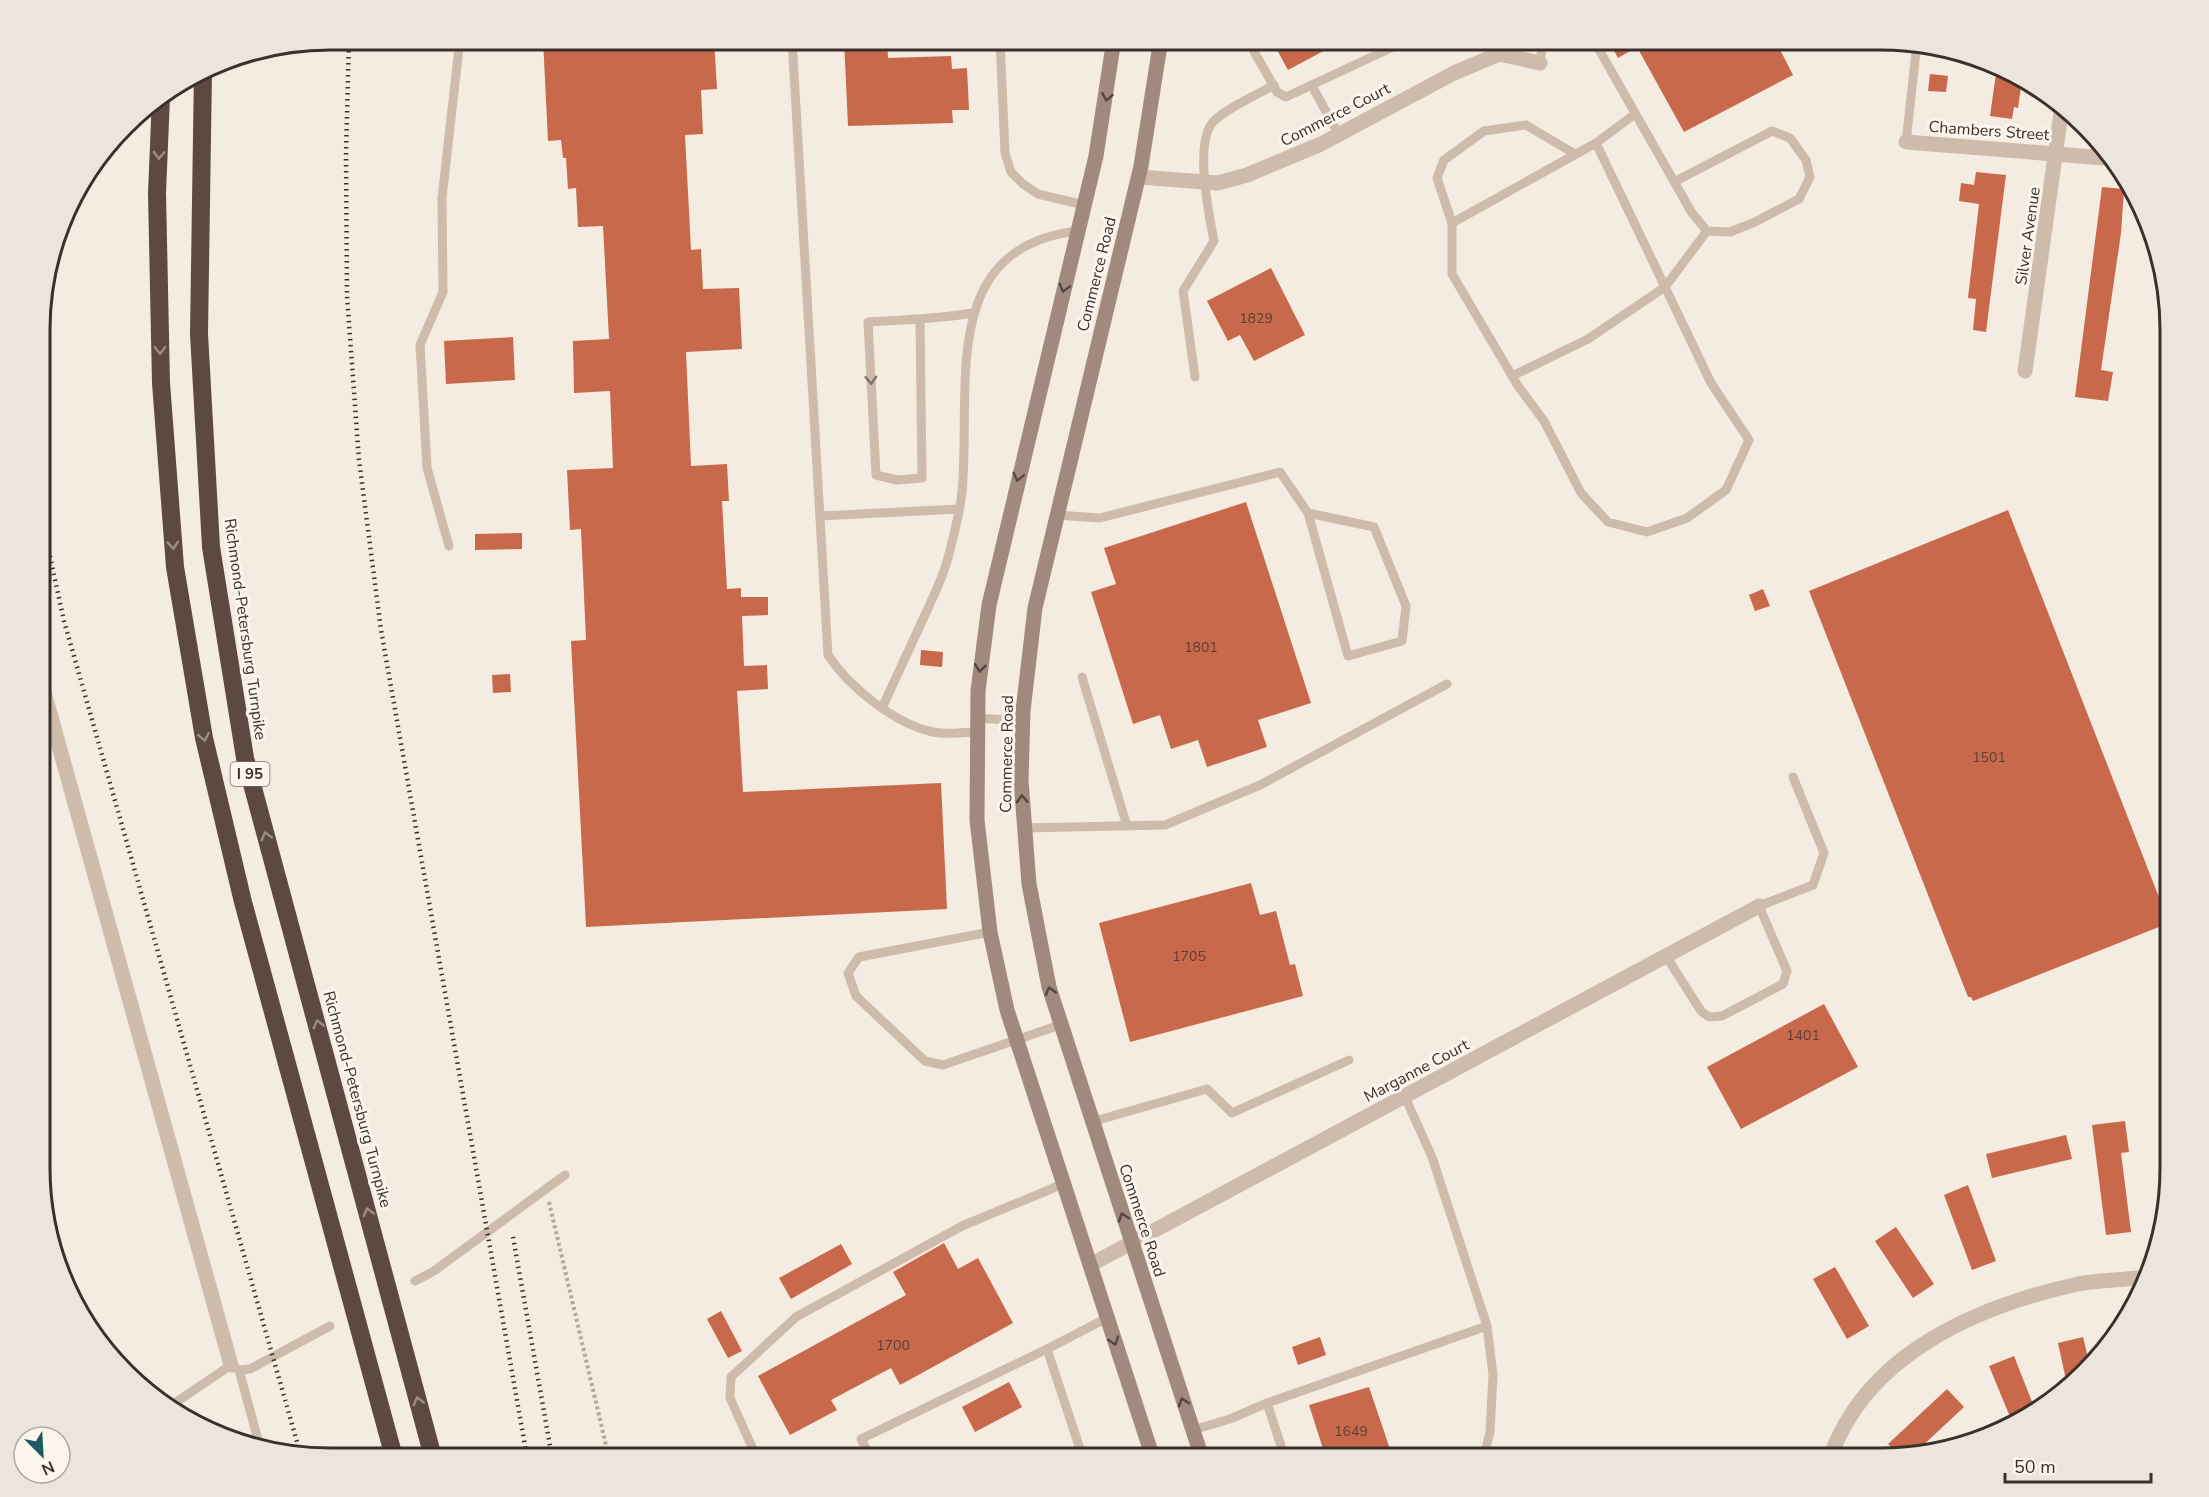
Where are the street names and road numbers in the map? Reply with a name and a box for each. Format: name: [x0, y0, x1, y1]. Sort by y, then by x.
street label: Commerce Court: [1277, 78, 1394, 152]
street label: Chambers Street: [1928, 116, 2050, 146]
street label: Silver Avenue: [2010, 186, 2046, 287]
street label: Commerce Road: [1072, 214, 1122, 334]
street label: Richmond-Petersburg Turnpike: [219, 517, 271, 741]
street label: Commerce Road: [995, 695, 1019, 813]
road number: I 95: [230, 762, 270, 786]
street label: Richmond-Petersburg Turnpike: [318, 989, 397, 1210]
street label: Marganne Court: [1360, 1034, 1473, 1108]
street label: Commerce Road: [1113, 1161, 1171, 1280]

